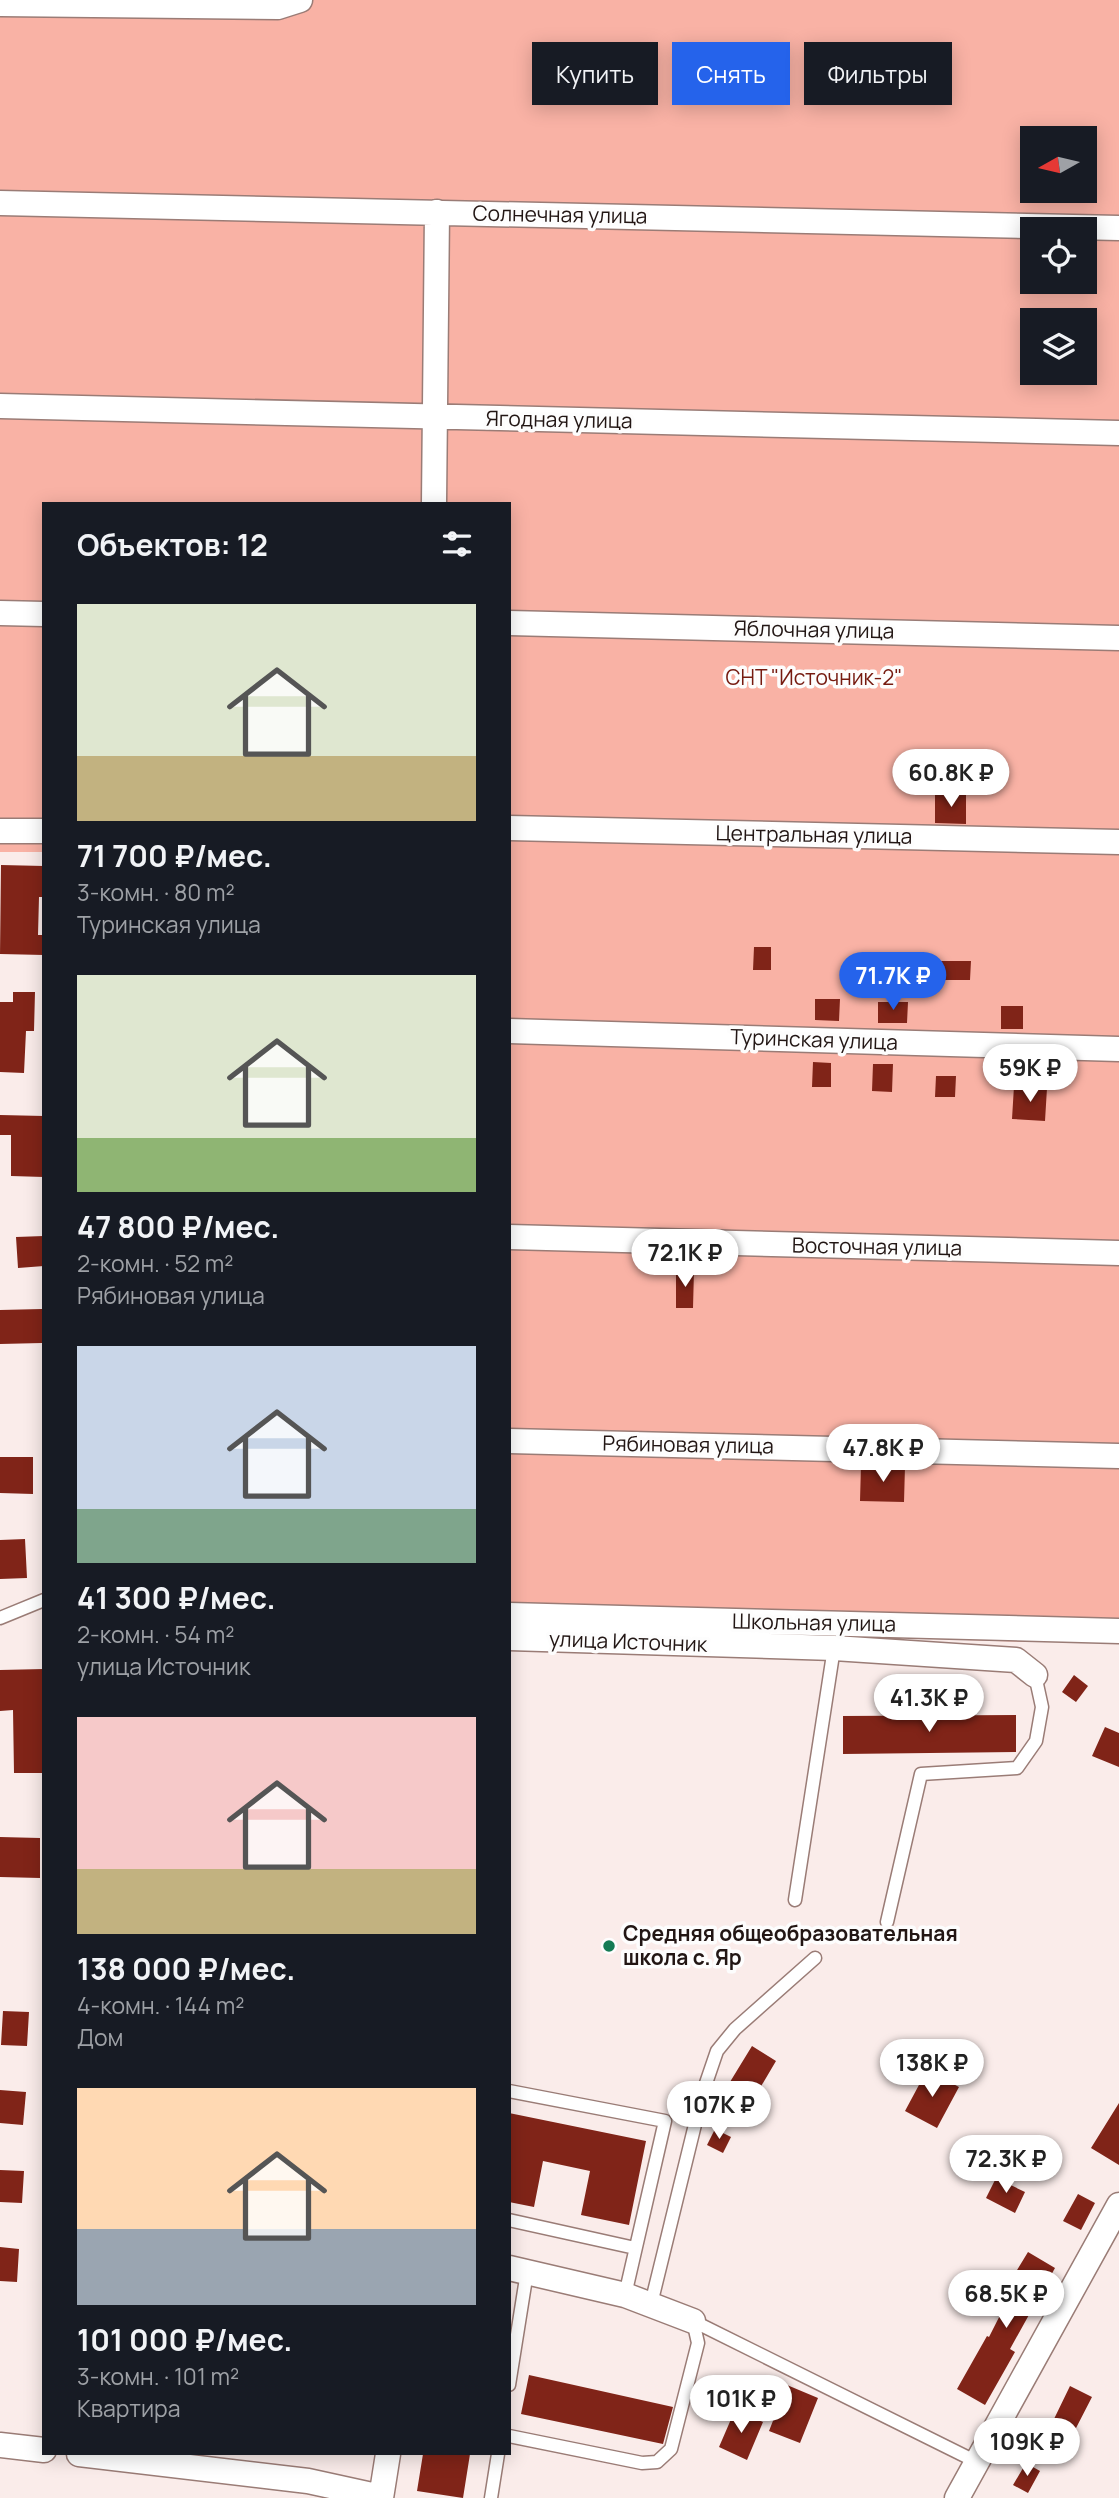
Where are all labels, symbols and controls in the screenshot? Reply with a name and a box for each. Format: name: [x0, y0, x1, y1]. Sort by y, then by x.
chip: Купить: [532, 42, 658, 105]
chip: Снять: [672, 42, 790, 105]
chip: Фильтры: [804, 42, 952, 105]
north arrow: [1020, 126, 1097, 203]
map controls: [1020, 126, 1097, 385]
street label: Солнечная улица: [472, 198, 648, 230]
button: locate: [1020, 217, 1097, 294]
button: layers: [1020, 308, 1097, 385]
street label: Ягодная улица: [485, 404, 633, 434]
text: Объектов: 12: [77, 524, 268, 565]
icon: filters: [438, 525, 476, 563]
street label: Яблочная улица: [733, 614, 895, 644]
icon: home: [214, 649, 340, 775]
park label: СНТ "Источник-2": [726, 663, 902, 691]
pin: 60.8K ₽: [886, 750, 1016, 809]
text: 60.8K ₽: [908, 756, 994, 788]
street label: Центральная улица: [715, 818, 913, 850]
text: 71 700 ₽/мес.: [77, 835, 272, 876]
text: 3-комн. · 80 m²: [77, 876, 235, 908]
text: Туринская улица: [77, 908, 261, 940]
pin: 71.7K ₽: [828, 953, 958, 1012]
text: 71.7K ₽: [855, 959, 931, 991]
icon: home: [214, 1020, 340, 1146]
street label: Туринская улица: [730, 1022, 898, 1056]
pin: 59K ₽: [981, 1044, 1079, 1104]
text: 59K ₽: [999, 1051, 1061, 1083]
text: 47 800 ₽/мес.: [77, 1206, 279, 1247]
pin: 72.1K ₽: [620, 1230, 750, 1289]
street label: Восточная улица: [792, 1231, 962, 1261]
text: 72.1K ₽: [647, 1236, 723, 1268]
text: 2-комн. · 52 m²: [77, 1247, 233, 1279]
text: Рябиновая улица: [77, 1279, 265, 1311]
icon: home: [214, 1391, 340, 1517]
pin: 47.8K ₽: [818, 1424, 948, 1484]
street label: Рябиновая улица: [602, 1429, 774, 1459]
text: 47.8K ₽: [842, 1431, 924, 1463]
text: 41 300 ₽/мес.: [77, 1577, 276, 1618]
street label: Школьная улица: [732, 1607, 896, 1637]
text: 2-комн. · 54 m²: [77, 1618, 234, 1650]
street label: улица Источник: [548, 1624, 708, 1658]
text: улица Источник: [77, 1650, 250, 1682]
pin: 41.3K ₽: [864, 1674, 994, 1734]
text: 41.3K ₽: [890, 1681, 968, 1713]
icon: home: [214, 1762, 340, 1888]
place label: Средняя общеобразовательная школа с. Яр: [623, 1919, 958, 1971]
marker: Средняя общеобразовательная школа с. Яр: [601, 1938, 617, 1954]
text: 138 000 ₽/мес.: [77, 1948, 295, 1989]
text: 4-комн. · 144 m²: [77, 1989, 244, 2021]
text: Дом: [77, 2021, 123, 2053]
pin: 138K ₽: [875, 2039, 989, 2099]
text: 138K ₽: [896, 2046, 968, 2078]
pin: 107K ₽: [662, 2082, 776, 2141]
text: 107K ₽: [683, 2088, 755, 2120]
icon: home: [214, 2133, 340, 2259]
pin: 72.3K ₽: [941, 2136, 1071, 2195]
text: 72.3K ₽: [965, 2142, 1047, 2174]
pin: 68.5K ₽: [941, 2270, 1071, 2330]
text: 68.5K ₽: [964, 2277, 1048, 2309]
text: 101 000 ₽/мес.: [77, 2319, 292, 2360]
text: 3-комн. · 101 m²: [77, 2360, 239, 2392]
pin: 101K ₽: [684, 2376, 798, 2435]
text: 101K ₽: [706, 2382, 776, 2414]
text: Квартира: [77, 2392, 181, 2424]
pin: 109K ₽: [970, 2418, 1084, 2478]
text: 109K ₽: [990, 2425, 1064, 2457]

